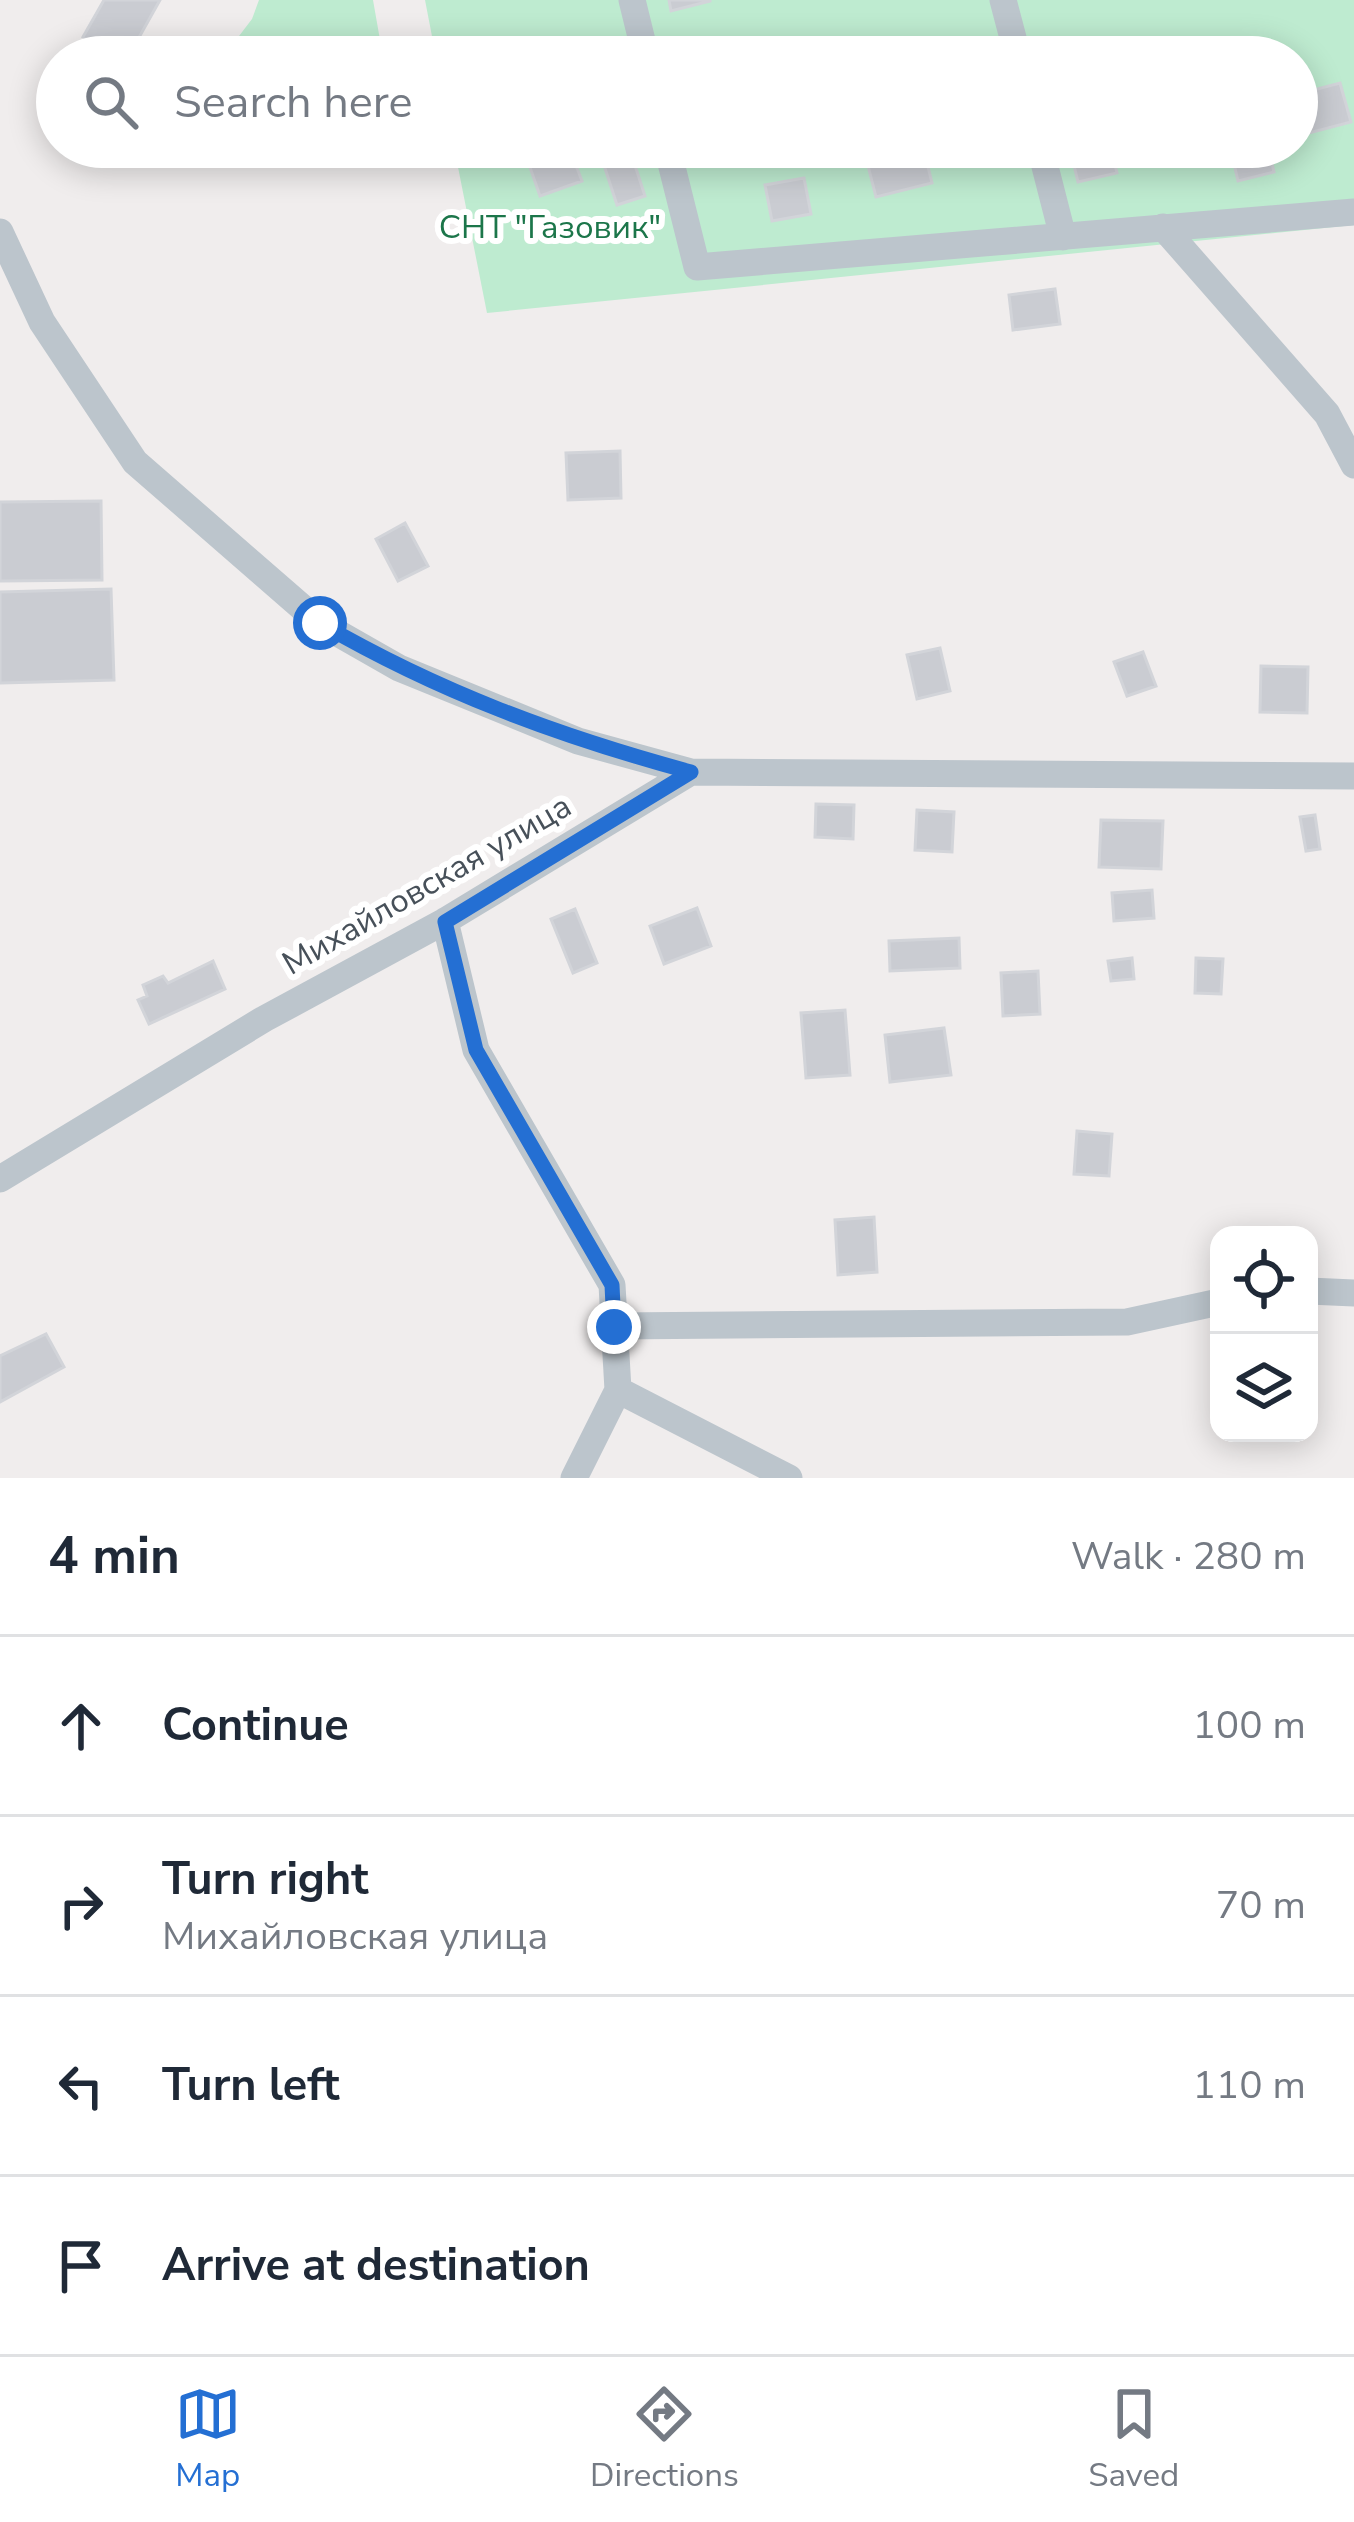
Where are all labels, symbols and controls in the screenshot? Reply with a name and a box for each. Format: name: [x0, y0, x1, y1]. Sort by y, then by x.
search box: [36, 36, 1318, 168]
icon: search: [78, 69, 144, 135]
text: Search here: [174, 72, 413, 133]
park label: СНТ "Газовик": [439, 205, 661, 250]
route start: [293, 596, 347, 650]
street label: Михайловская улица: [274, 784, 580, 986]
map controls: [1210, 1226, 1318, 1442]
button: locate: [1210, 1226, 1318, 1334]
route end: [587, 1300, 641, 1354]
button: layers: [1210, 1334, 1318, 1442]
text: 4 min: [48, 1521, 180, 1591]
text: Walk · 280 m: [1071, 1530, 1306, 1583]
icon: ahead: [48, 1693, 114, 1759]
text: Continue: [162, 1695, 349, 1756]
text: 100 m: [1192, 1699, 1306, 1752]
text: Turn right: [162, 1849, 369, 1910]
icon: right: [48, 1873, 114, 1939]
text: 70 m: [1216, 1879, 1306, 1932]
text: Михайловская улица: [162, 1910, 548, 1963]
icon: left: [48, 2053, 114, 2119]
text: Turn left: [162, 2055, 340, 2116]
text: 110 m: [1192, 2059, 1306, 2112]
icon: arrive: [48, 2233, 114, 2299]
text: Arrive at destination: [162, 2235, 590, 2296]
tab: Map: [175, 2381, 241, 2498]
tab: Directions: [590, 2381, 739, 2498]
tab: Saved: [1088, 2381, 1179, 2498]

